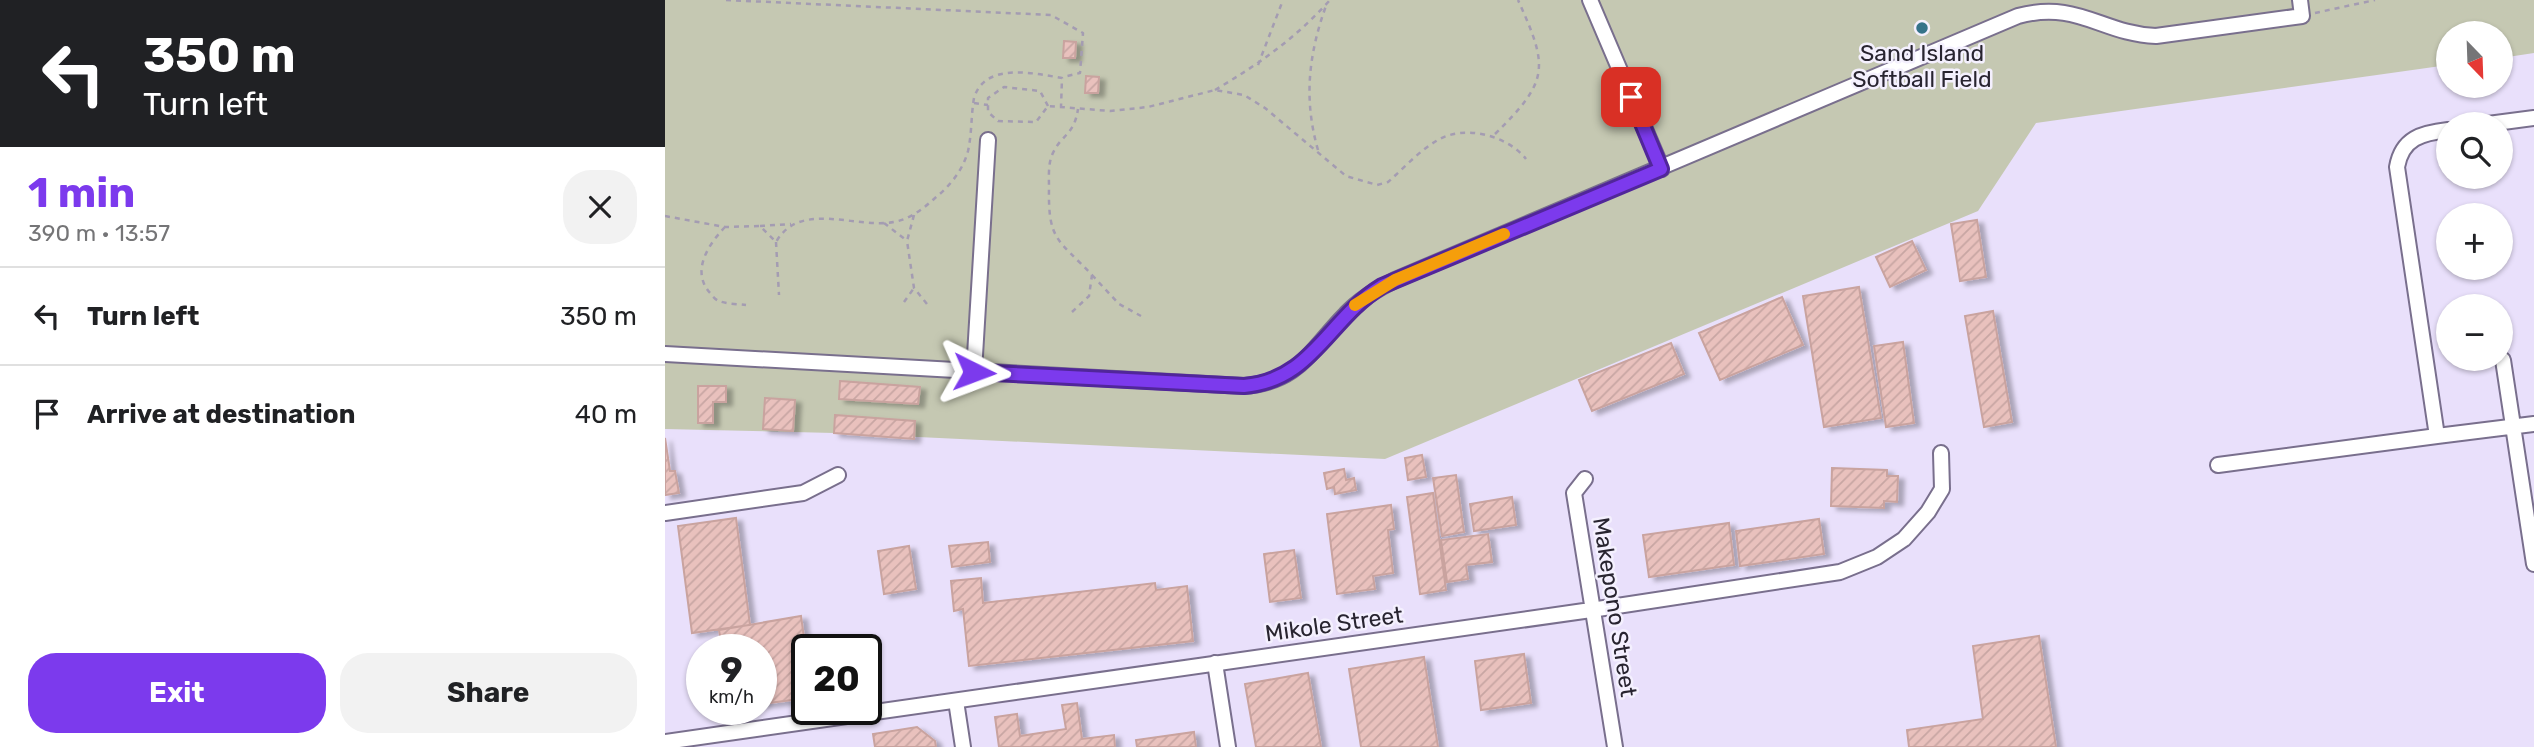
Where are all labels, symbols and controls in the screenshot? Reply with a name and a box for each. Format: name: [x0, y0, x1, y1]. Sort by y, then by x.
marker: Sand Island Softball Field: [1914, 20, 1930, 36]
north arrow: [2436, 21, 2513, 98]
map controls: [2436, 21, 2513, 371]
text: 350 m: [143, 26, 296, 84]
icon: left: [28, 28, 119, 119]
place label: Sand Island Softball Field: [1852, 39, 1992, 93]
pin: [1601, 67, 1661, 127]
icon: arrive: [1612, 78, 1650, 116]
text: Turn left: [143, 85, 268, 123]
button: search: [2436, 112, 2513, 189]
text: 1 min: [28, 168, 135, 218]
button: close: [563, 170, 637, 244]
button: +: [2436, 203, 2513, 280]
text: 390 m · 13:57: [28, 219, 170, 247]
button: −: [2436, 294, 2513, 371]
icon: left: [28, 297, 66, 335]
text: Turn left: [87, 301, 199, 332]
text: 350 m: [560, 301, 637, 332]
position arrow: [937, 335, 1011, 409]
icon: arrive: [28, 395, 66, 433]
text: Arrive at destination: [87, 399, 355, 430]
text: 40 m: [575, 399, 637, 430]
street label: Makepono Street: [1587, 515, 1643, 699]
street label: Mikole Street: [1263, 600, 1405, 648]
speed limit sign: 20: [791, 634, 882, 725]
text: 9: [720, 649, 743, 691]
button: Exit: [28, 653, 326, 733]
button: Share: [340, 653, 637, 733]
text: km/h: [709, 686, 754, 708]

